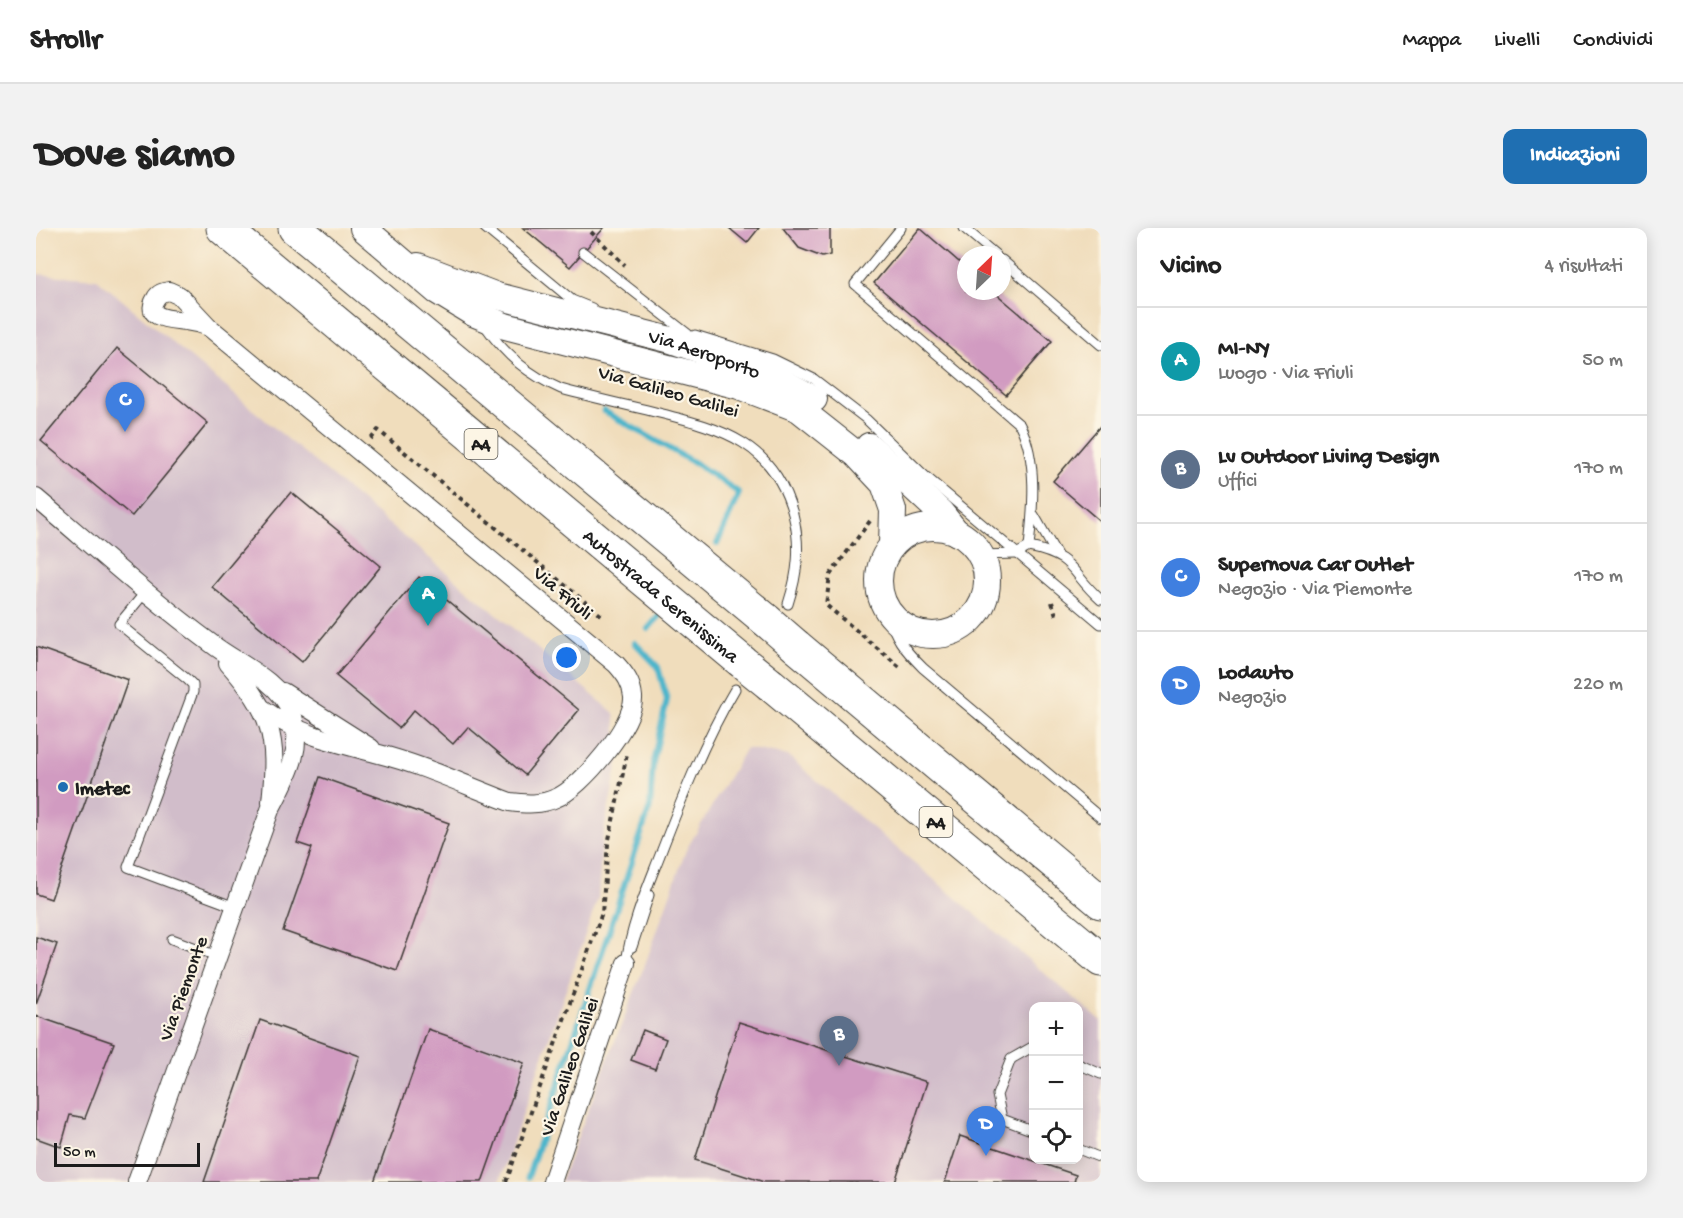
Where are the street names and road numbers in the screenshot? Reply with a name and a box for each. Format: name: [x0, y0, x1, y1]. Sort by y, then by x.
street label: Via Aeroporto: [645, 327, 763, 386]
street label: Via Galileo Galilei: [594, 362, 741, 424]
road number: A4: [464, 429, 498, 459]
street label: Autostrada Serenissima: [577, 526, 743, 670]
street label: Via Friuli: [526, 562, 596, 626]
road number: A4: [920, 807, 952, 837]
street label: Via Piemonte: [155, 933, 215, 1046]
street label: Via Galileo Galilei: [536, 995, 606, 1140]

